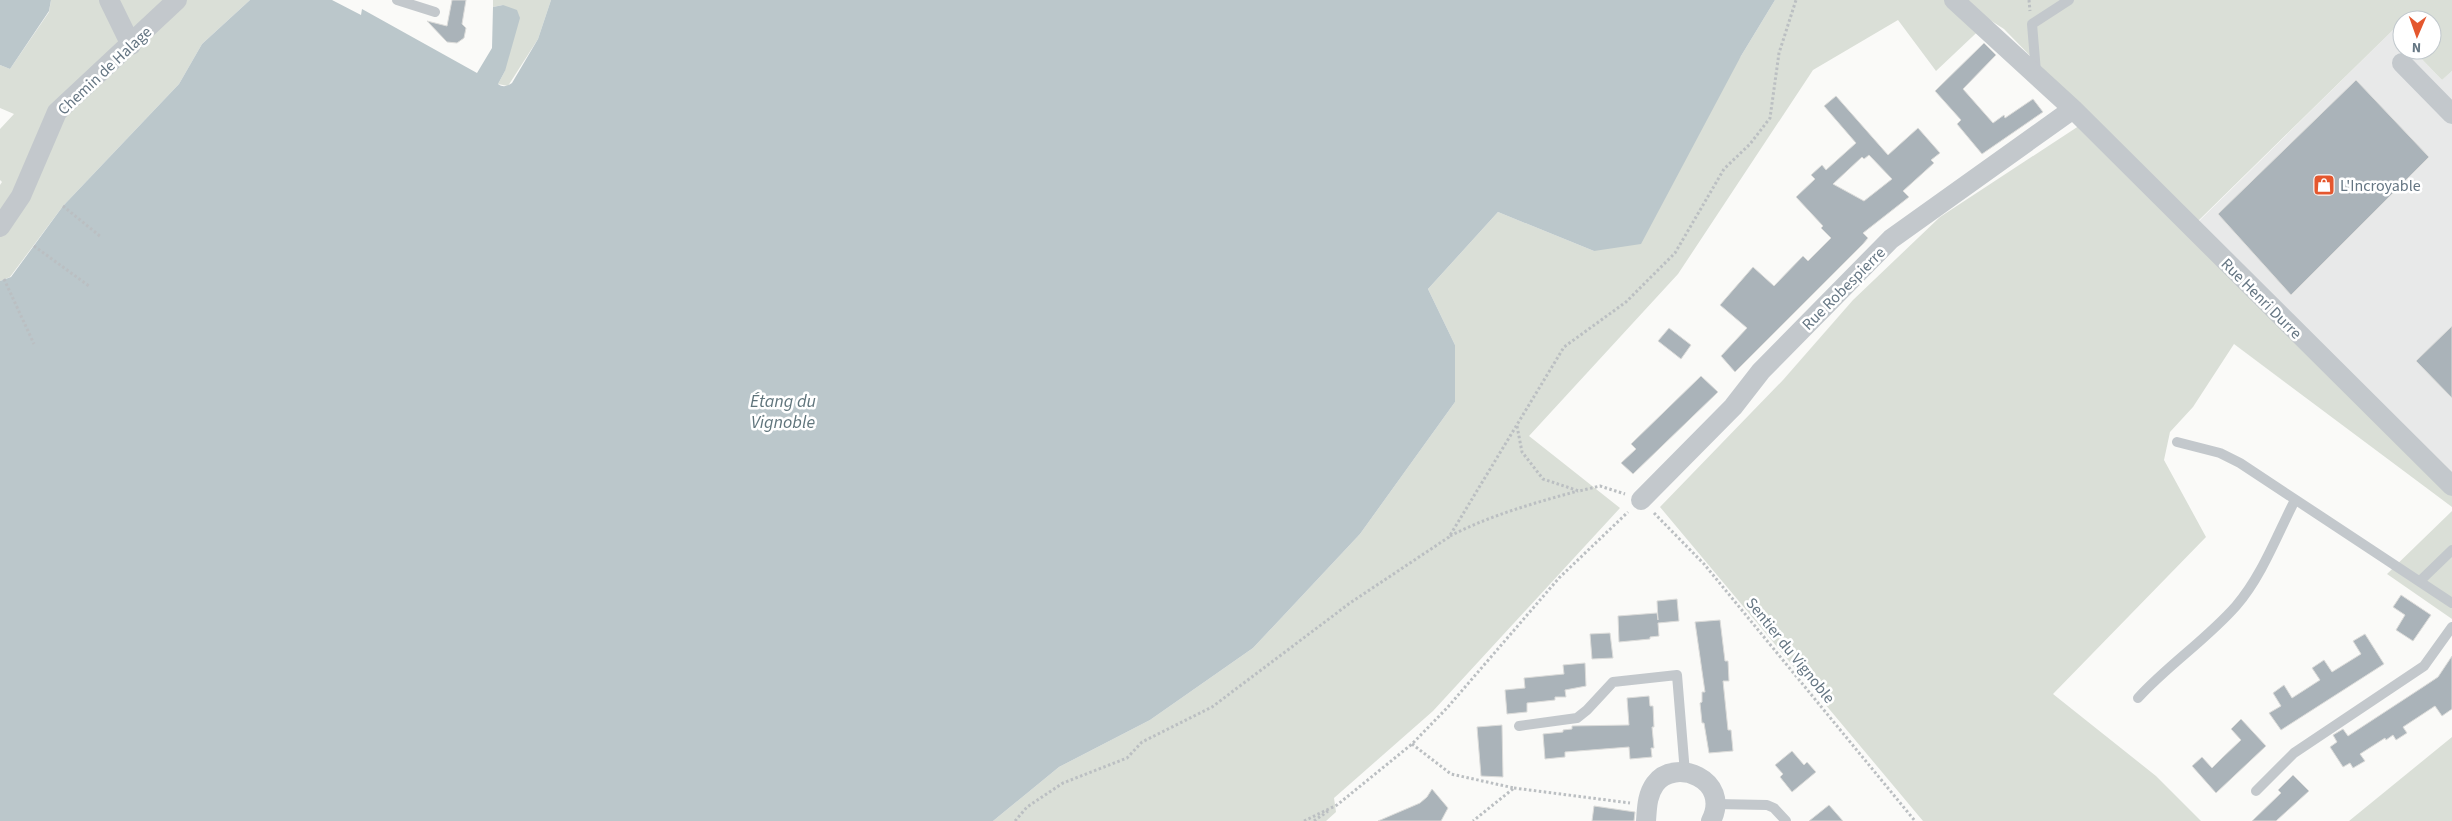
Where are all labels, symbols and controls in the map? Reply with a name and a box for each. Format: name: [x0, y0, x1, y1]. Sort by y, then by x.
north arrow: [2392, 10, 2442, 60]
street label: Chemin de Halage: [53, 21, 157, 120]
text: N: [2412, 37, 2422, 57]
shop icon: L'Incroyable: [2312, 173, 2336, 197]
place label: L'Incroyable: [2340, 175, 2421, 197]
street label: Rue Robespierre: [1797, 242, 1890, 335]
street label: Rue Henri Durre: [2216, 253, 2307, 344]
water label: Étang du Vignoble: [750, 389, 816, 435]
street label: Sentier du Vignoble: [1741, 593, 1840, 708]

